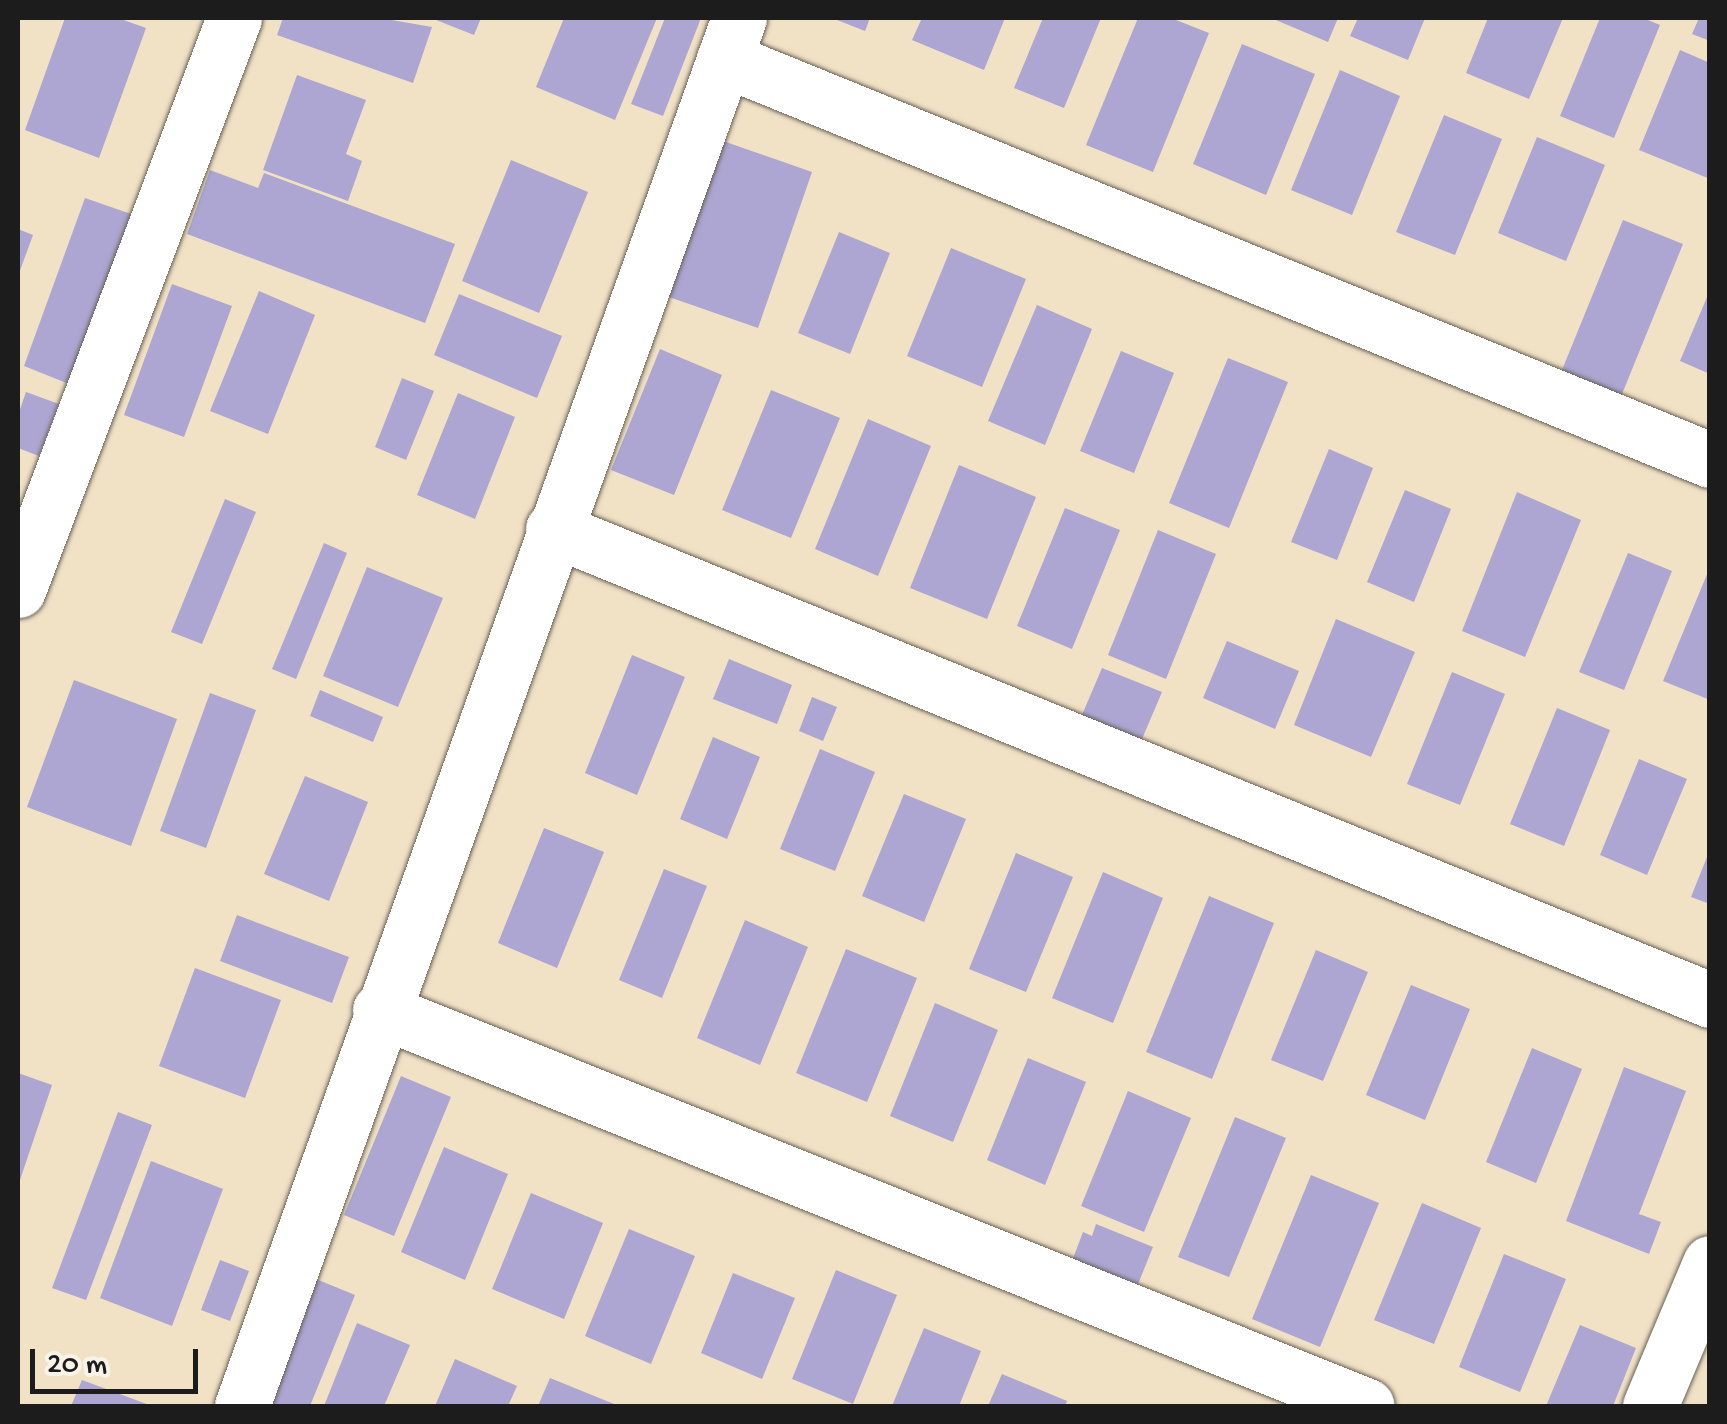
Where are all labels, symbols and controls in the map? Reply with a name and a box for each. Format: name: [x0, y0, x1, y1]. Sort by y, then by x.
scale bar: [35, 1329, 202, 1391]
text: 20 m: [47, 1349, 107, 1384]

